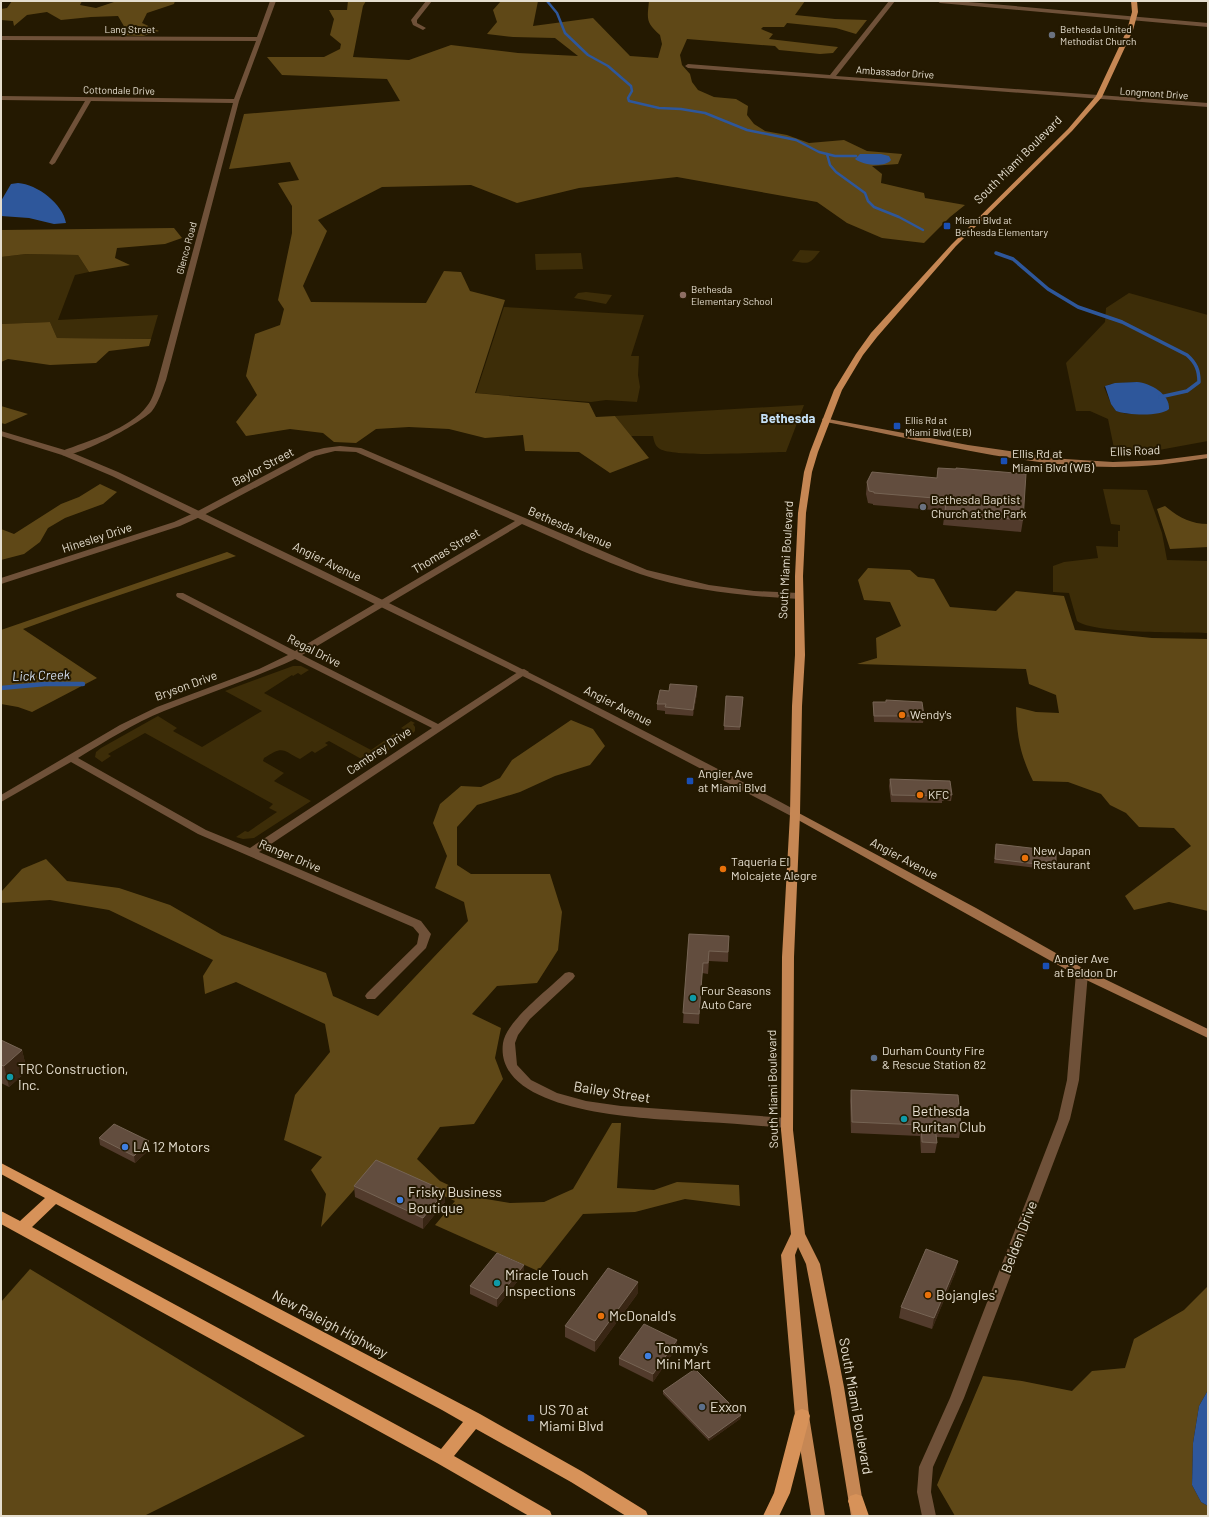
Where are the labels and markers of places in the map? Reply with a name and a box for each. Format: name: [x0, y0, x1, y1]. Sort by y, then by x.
place label: Bethesda United Methodist Church: [1060, 23, 1136, 47]
marker: Bethesda United Methodist Church: [1047, 30, 1057, 40]
place label: Miami Blvd at Bethesda Elementary: [955, 214, 1048, 238]
marker: Miami Blvd at Bethesda Elementary: [942, 221, 952, 231]
place label: Bethesda Elementary School: [691, 283, 772, 307]
marker: Bethesda Elementary School: [678, 290, 688, 300]
place label: Ellis Rd at Miami Blvd (EB): [905, 414, 971, 438]
marker: Ellis Rd at Miami Blvd (EB): [892, 421, 902, 431]
place label: Ellis Rd at Miami Blvd (WB): [1012, 446, 1095, 474]
marker: Ellis Rd at Miami Blvd (WB): [999, 456, 1009, 466]
place label: Bethesda Baptist Church at the Park: [931, 492, 1027, 520]
marker: Bethesda Baptist Church at the Park: [918, 502, 928, 512]
place label: Wendy's: [910, 707, 952, 721]
marker: Wendy's: [897, 710, 907, 720]
place label: Angier Ave at Miami Blvd: [698, 766, 766, 794]
marker: Angier Ave at Miami Blvd: [685, 776, 695, 786]
place label: KFC: [928, 787, 949, 801]
marker: KFC: [915, 790, 925, 800]
place label: New Japan Restaurant: [1033, 843, 1091, 871]
marker: New Japan Restaurant: [1020, 853, 1030, 863]
place label: Taqueria El Molcajete Alegre: [731, 854, 817, 882]
marker: Taqueria El Molcajete Alegre: [718, 864, 728, 874]
place label: Angier Ave at Beldon Dr: [1054, 951, 1118, 979]
marker: Angier Ave at Beldon Dr: [1041, 961, 1051, 971]
place label: Four Seasons Auto Care: [701, 983, 771, 1011]
marker: Four Seasons Auto Care: [688, 993, 698, 1003]
place label: Durham County Fire & Rescue Station 82: [882, 1043, 986, 1071]
marker: Durham County Fire & Rescue Station 82: [869, 1053, 879, 1063]
place label: TRC Construction, Inc.: [18, 1060, 128, 1093]
marker: TRC Construction, Inc.: [5, 1072, 15, 1082]
place label: Bethesda Ruritan Club: [912, 1102, 986, 1135]
marker: Bethesda Ruritan Club: [899, 1114, 909, 1124]
place label: LA 12 Motors: [133, 1138, 210, 1155]
marker: LA 12 Motors: [120, 1142, 130, 1152]
place label: Frisky Business Boutique: [408, 1183, 502, 1216]
marker: Frisky Business Boutique: [395, 1195, 405, 1205]
place label: Miracle Touch Inspections: [505, 1266, 589, 1299]
marker: Miracle Touch Inspections: [492, 1278, 502, 1288]
place label: Bojangles': [936, 1286, 997, 1303]
marker: Bojangles': [923, 1290, 933, 1300]
place label: McDonald's: [609, 1307, 677, 1324]
marker: McDonald's: [596, 1311, 606, 1321]
place label: Tommy's Mini Mart: [656, 1339, 711, 1372]
marker: Tommy's Mini Mart: [643, 1351, 653, 1361]
place label: Exxon: [710, 1398, 747, 1415]
place label: US 70 at Miami Blvd: [539, 1401, 604, 1434]
marker: Exxon: [697, 1402, 707, 1412]
marker: US 70 at Miami Blvd: [526, 1413, 536, 1423]

